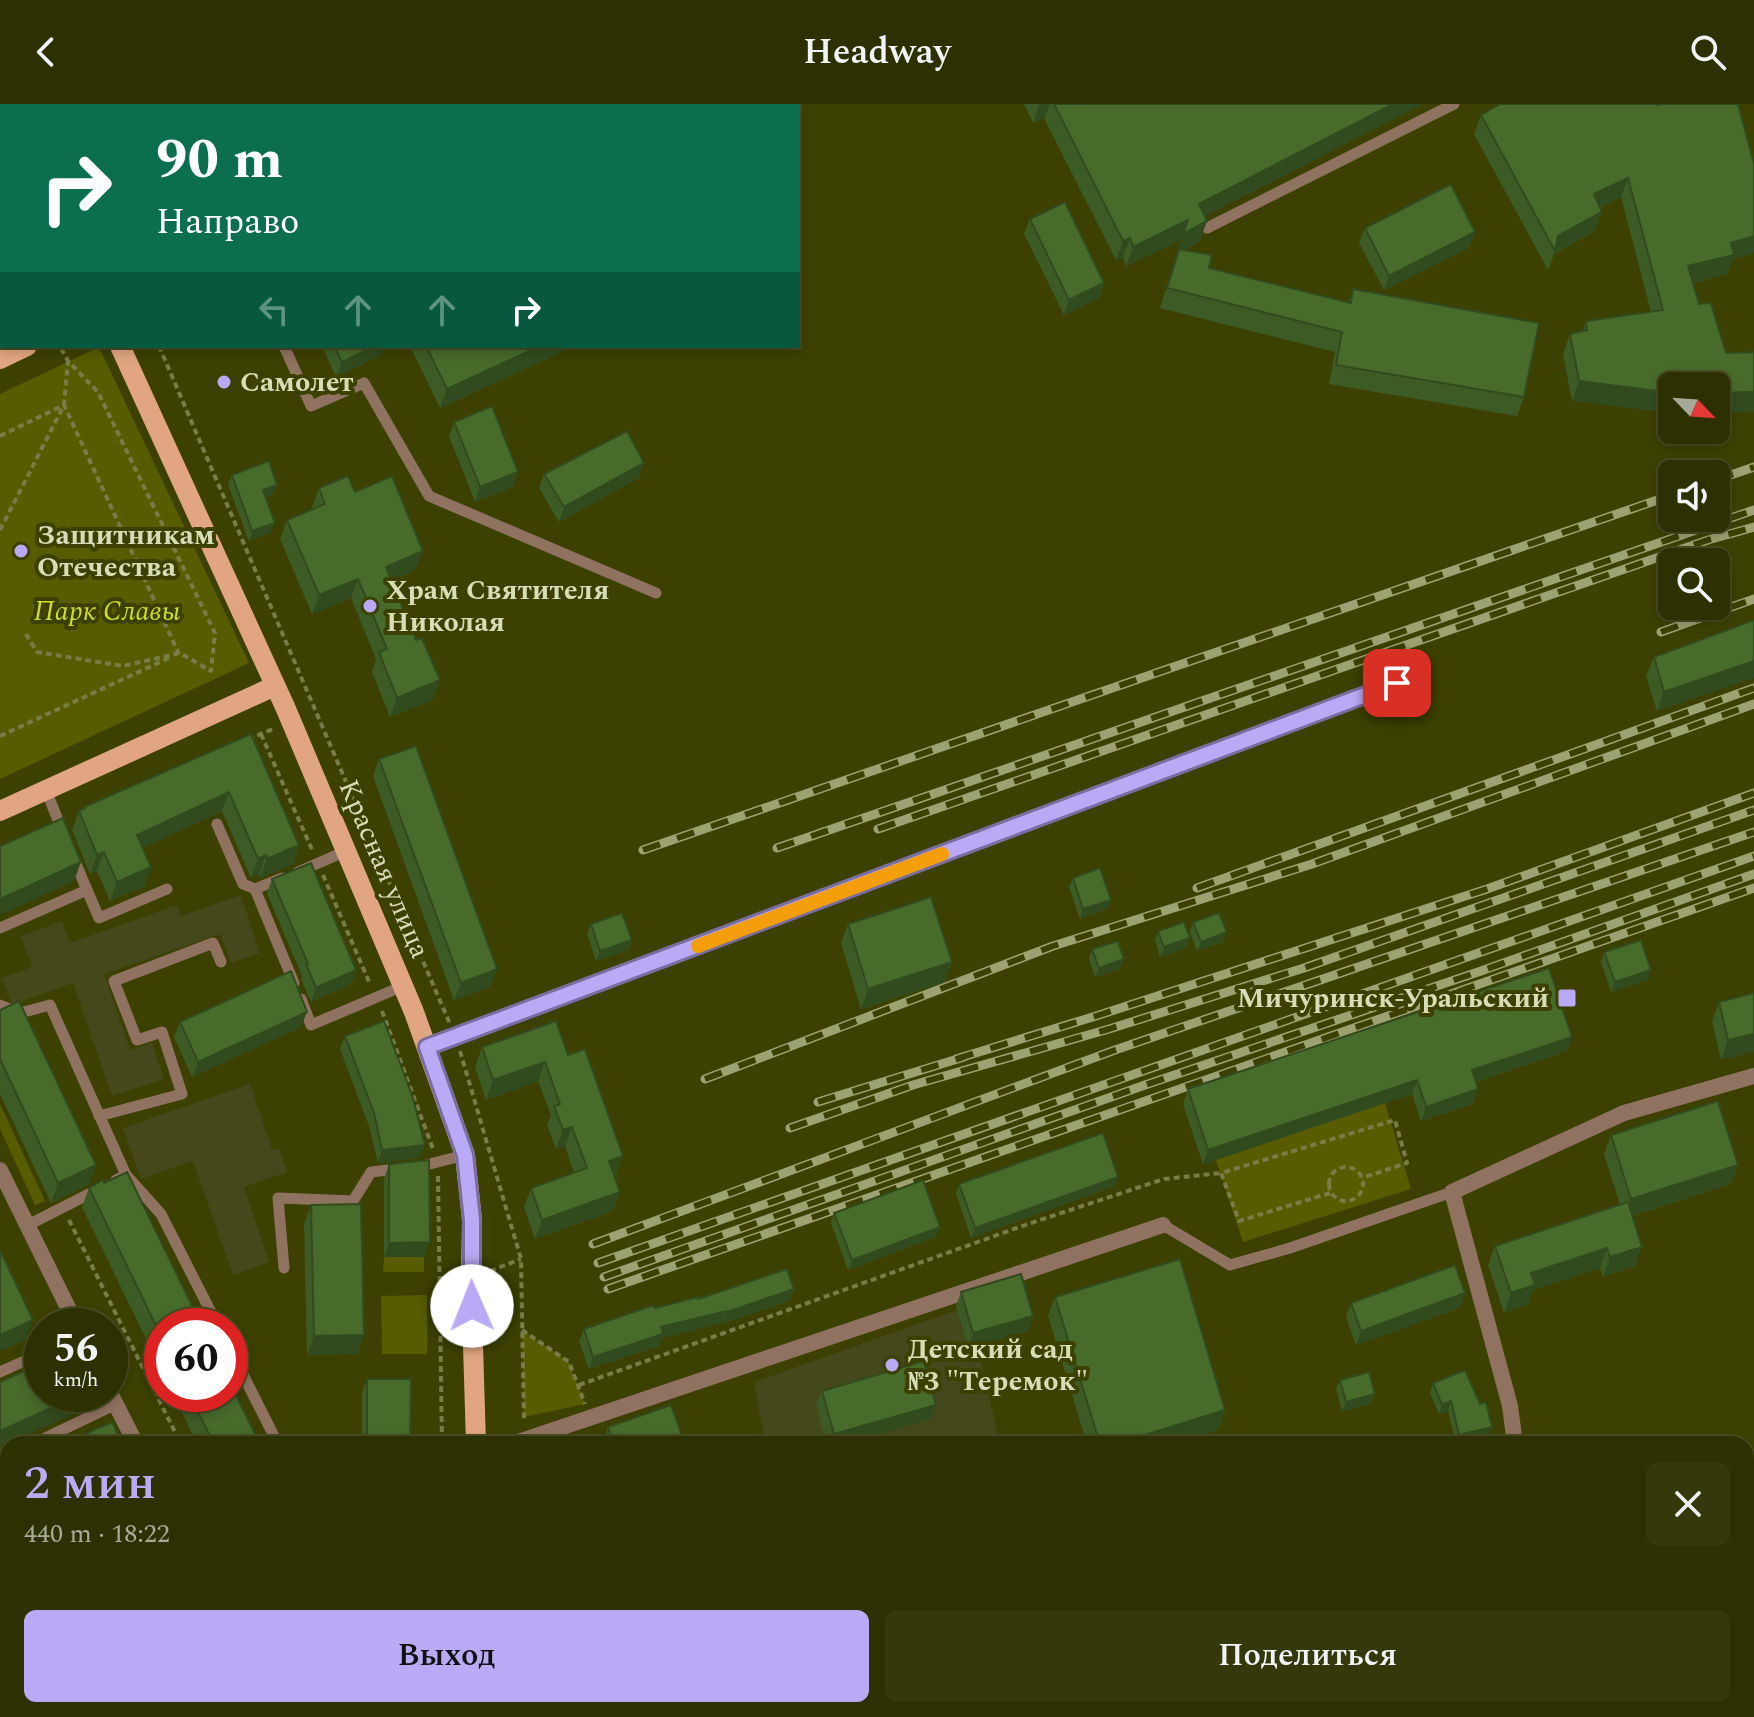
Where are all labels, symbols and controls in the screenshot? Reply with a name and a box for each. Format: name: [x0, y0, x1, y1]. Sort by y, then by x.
text: Headway: [803, 25, 951, 80]
icon: back: [24, 30, 68, 74]
icon: search: [1686, 30, 1730, 74]
text: 90 m: [156, 118, 283, 203]
icon: right: [24, 136, 128, 240]
text: Направо: [156, 195, 299, 250]
icon: left: [252, 288, 296, 332]
icon: ahead: [336, 288, 380, 332]
icon: ahead: [420, 288, 464, 332]
icon: right: [504, 288, 548, 332]
place label: Самолет: [240, 361, 354, 404]
north arrow: [1658, 372, 1730, 444]
map controls: [1658, 372, 1730, 620]
marker: Самолет: [215, 373, 233, 391]
button: sound: [1658, 460, 1730, 532]
place label: Защитникам Отечества: [37, 514, 215, 589]
marker: Защитникам Отечества: [12, 542, 30, 560]
button: search: [1658, 548, 1730, 620]
place label: Храм Святителя Николая: [386, 569, 609, 644]
park label: Парк Славы: [34, 590, 180, 633]
marker: Храм Святителя Николая: [361, 597, 379, 615]
pin: [1363, 649, 1431, 717]
icon: arrive: [1375, 661, 1419, 705]
street label: Красная улица: [327, 773, 441, 966]
place label: Мичуринск-Уральский: [1237, 977, 1549, 1020]
marker: Мичуринск-Уральский: [1556, 987, 1578, 1009]
position arrow: [430, 1264, 514, 1348]
speed limit sign: 60: [144, 1308, 248, 1412]
text: 56: [54, 1319, 98, 1380]
place label: Детский сад №3 "Теремок": [908, 1328, 1088, 1403]
marker: Детский сад №3 "Теремок": [883, 1356, 901, 1374]
text: km/h: [54, 1365, 99, 1395]
text: 2 мин: [24, 1447, 156, 1520]
button: close: [1646, 1462, 1730, 1546]
text: 440 m · 18:22: [24, 1514, 170, 1554]
button: Выход: [24, 1610, 869, 1702]
button: Поделиться: [885, 1610, 1730, 1702]

